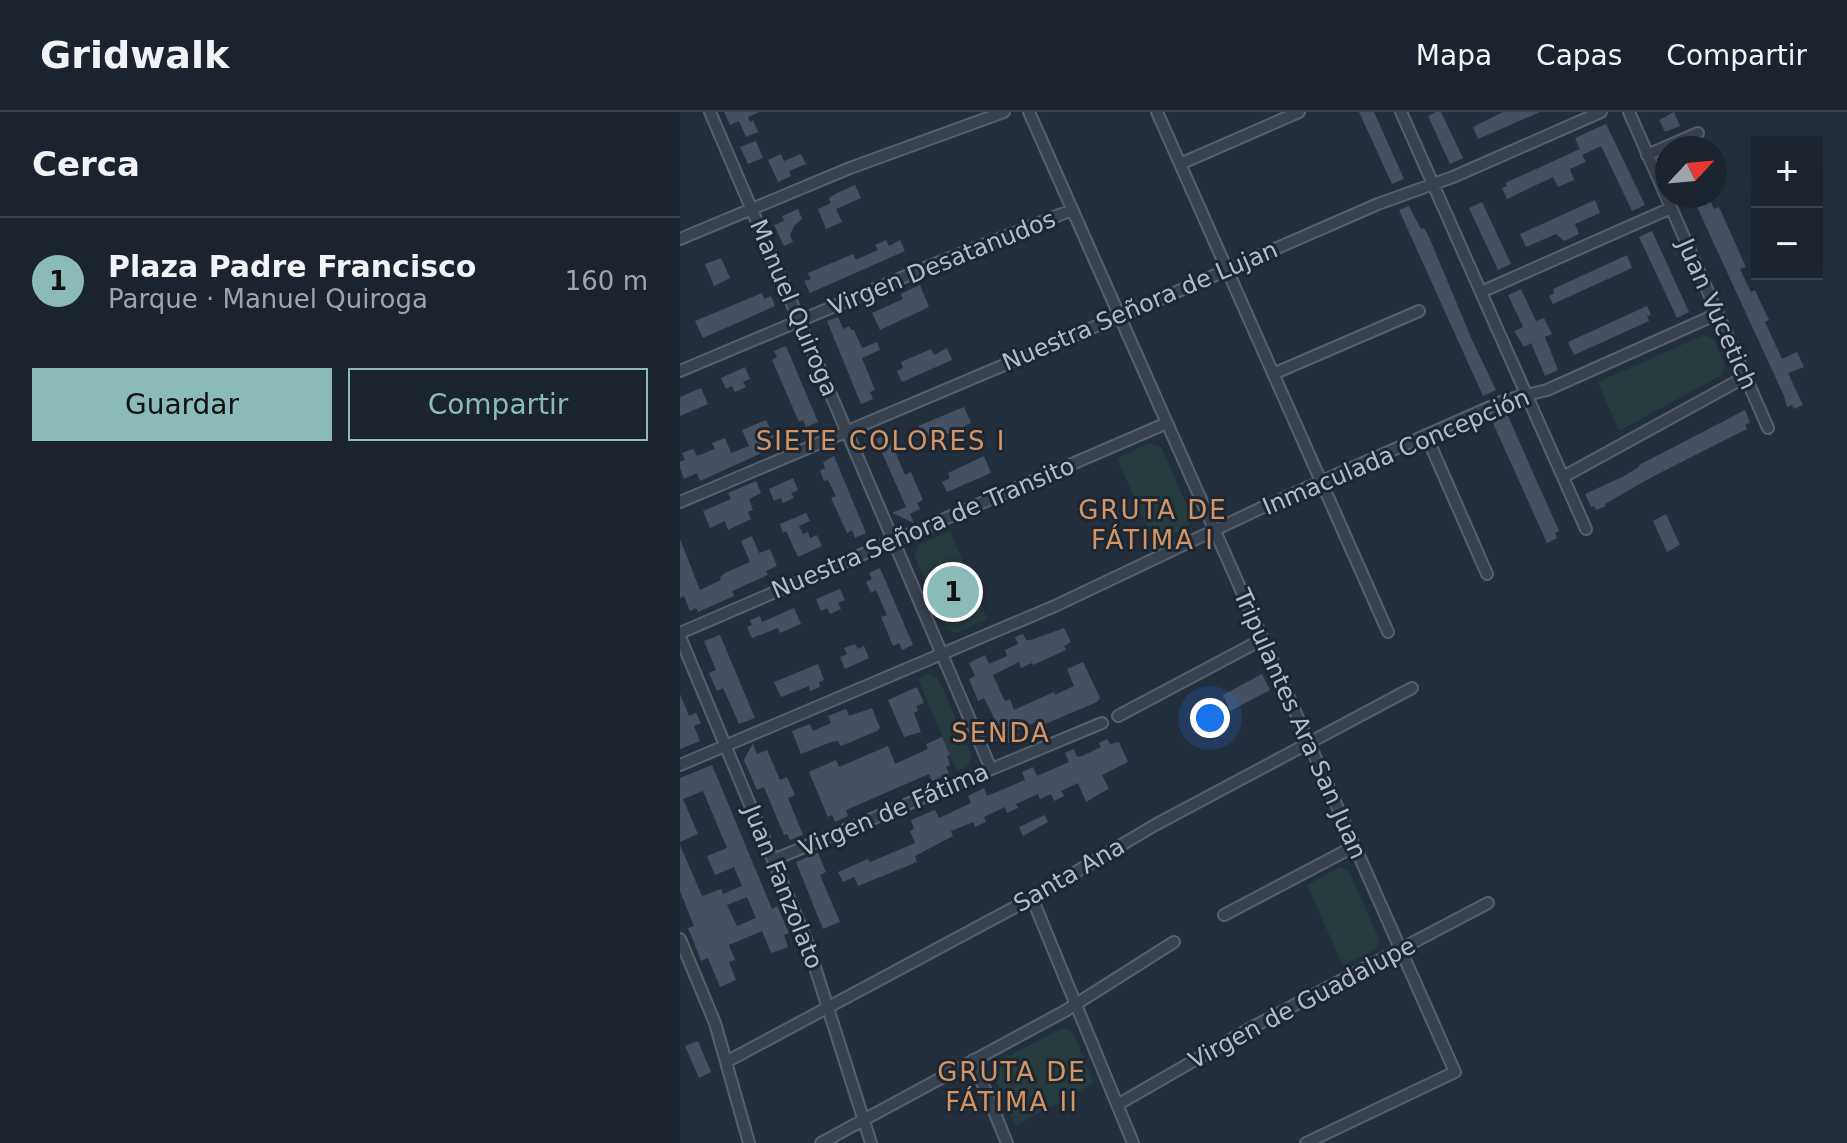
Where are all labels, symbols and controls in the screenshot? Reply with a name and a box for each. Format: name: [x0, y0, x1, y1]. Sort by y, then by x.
text: Gridwalk: [40, 33, 229, 77]
text: Mapa: [1416, 39, 1492, 72]
text: Capas: [1536, 39, 1622, 72]
text: Compartir: [1666, 39, 1807, 72]
north arrow: [1655, 136, 1727, 208]
map controls: [1751, 136, 1823, 280]
button: +: [1751, 136, 1823, 208]
text: Cerca: [32, 144, 140, 184]
street label: Virgen Desatanudos: [824, 205, 1060, 321]
button: −: [1751, 208, 1823, 280]
street label: Manuel Quiroga: [744, 215, 844, 401]
street label: Juan Vucetich: [1670, 232, 1763, 394]
street label: Nuestra Señora de Lujan: [998, 235, 1282, 377]
text: Plaza Padre Francisco: [108, 249, 476, 284]
text: 1: [49, 266, 67, 296]
text: 160 m: [565, 266, 648, 296]
text: Parque · Manuel Quiroga: [108, 284, 428, 314]
button: Guardar: [32, 368, 332, 441]
button: Compartir: [348, 368, 648, 441]
street label: Inmaculada Concepción: [1258, 383, 1534, 521]
district label: SIETE COLORES I: [756, 426, 1006, 456]
street label: Nuestra Señora de Transito: [768, 451, 1078, 605]
district label: GRUTA DE FÁTIMA I: [1078, 495, 1228, 555]
pin: 1: [927, 562, 979, 622]
street label: Tripulantes Ara San Juan: [1227, 584, 1372, 863]
your location: [1190, 698, 1230, 738]
district label: SENDA: [951, 718, 1051, 748]
street label: Virgen de Fátima: [795, 757, 993, 863]
street label: Juan Fanzolato: [737, 799, 829, 973]
street label: Santa Ana: [1009, 832, 1129, 918]
street label: Virgen de Guadalupe: [1184, 931, 1420, 1075]
district label: GRUTA DE FÁTIMA II: [937, 1057, 1087, 1117]

